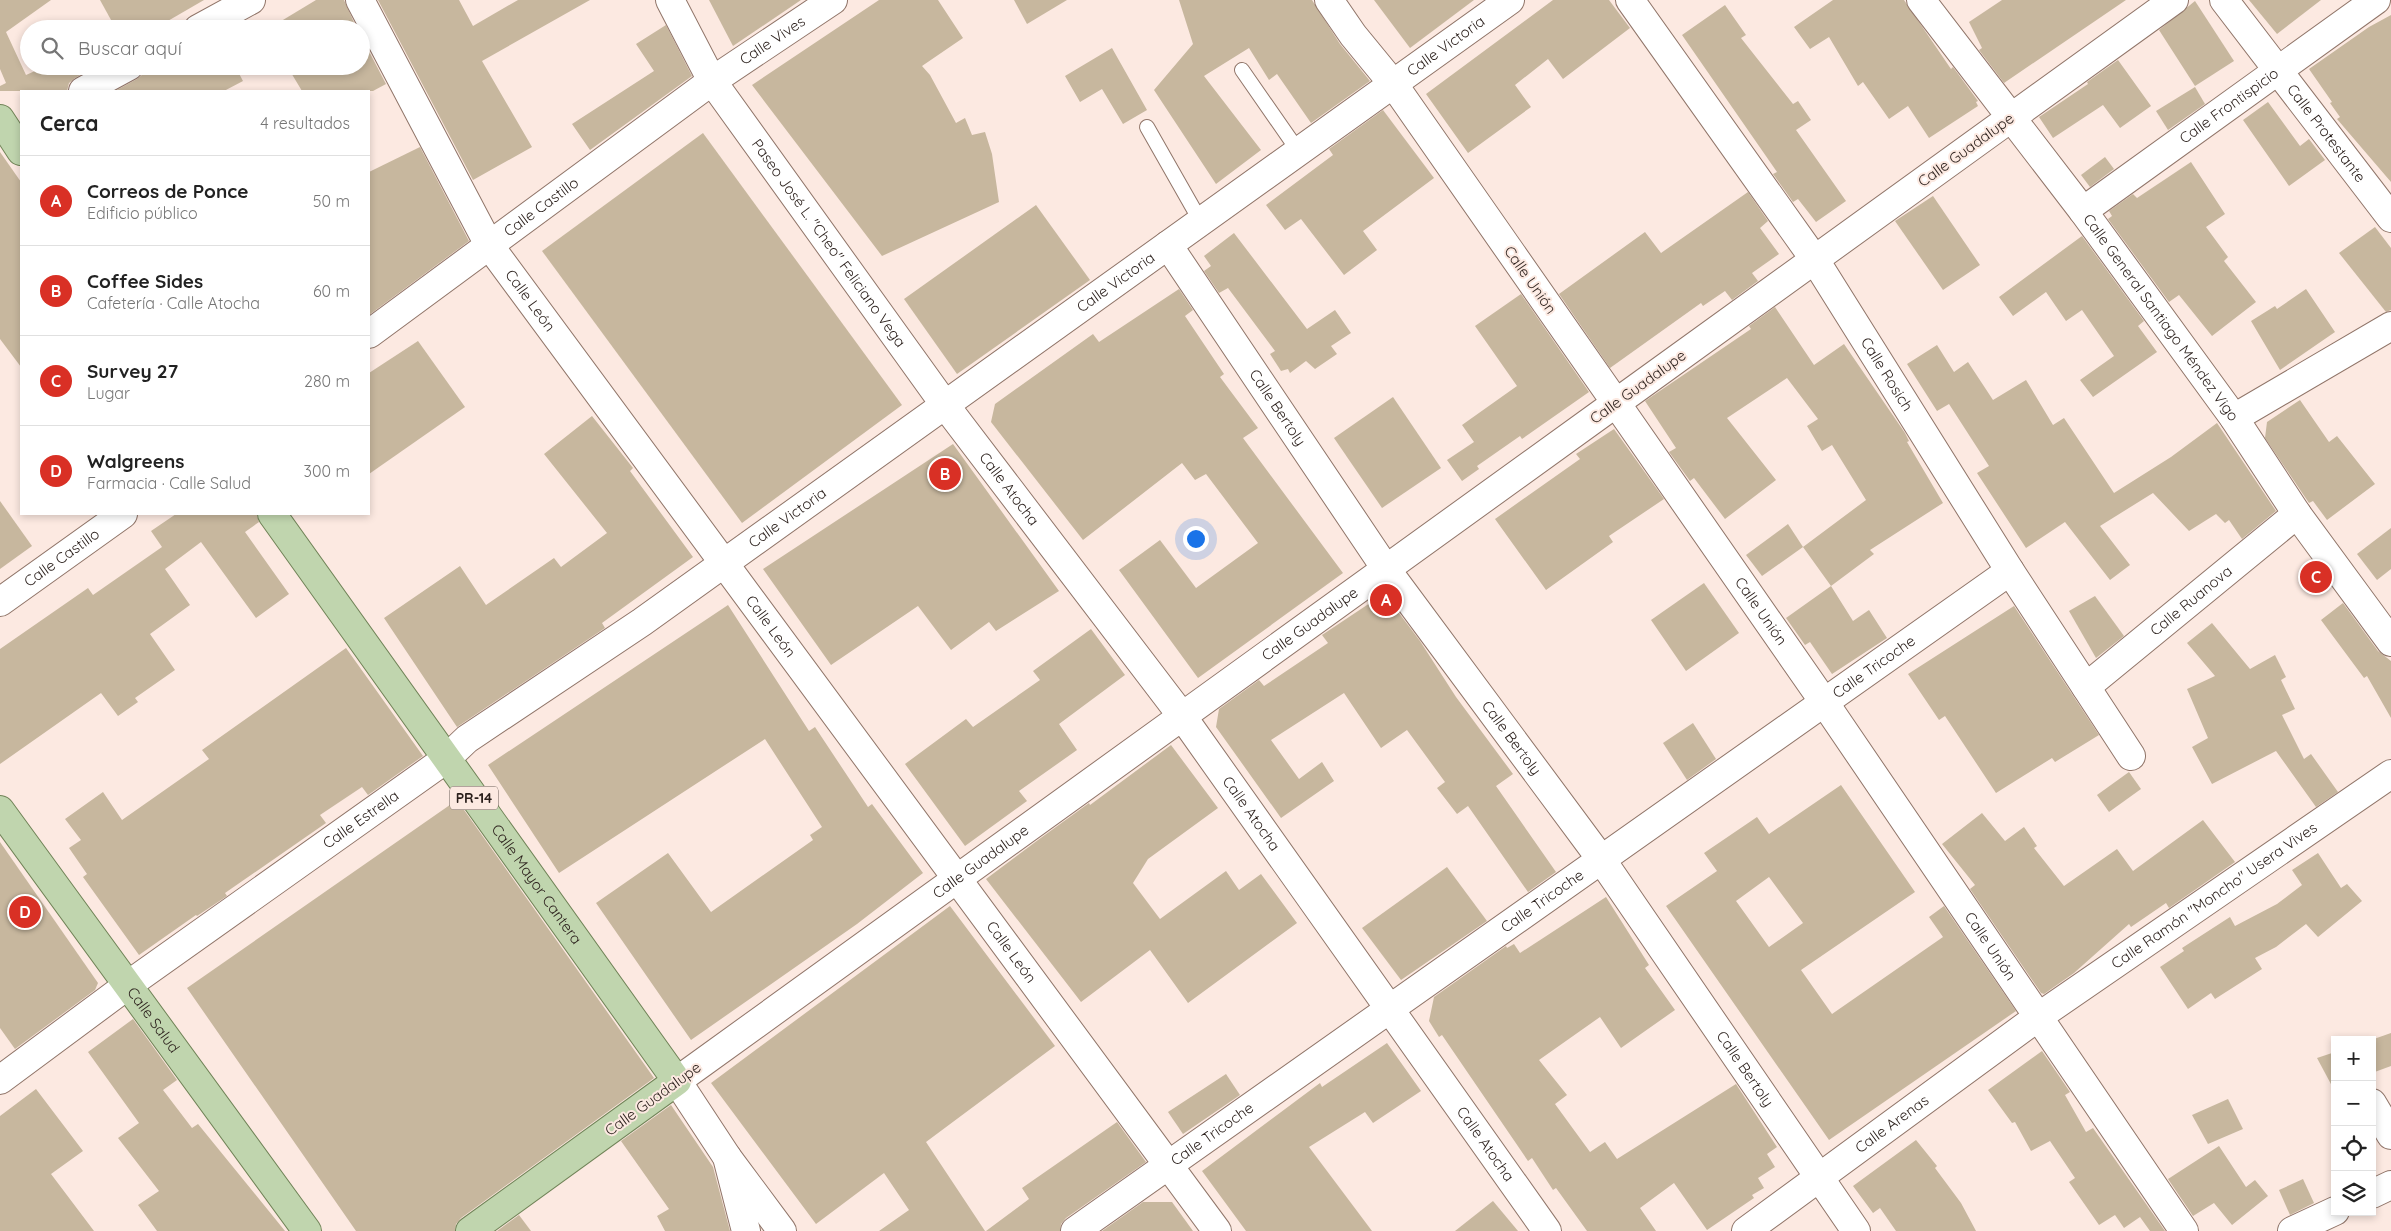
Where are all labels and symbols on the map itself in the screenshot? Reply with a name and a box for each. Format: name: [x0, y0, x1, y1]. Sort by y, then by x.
street label: Calle Vives: [736, 11, 809, 69]
street label: Calle Victoria: [1403, 11, 1488, 80]
street label: Calle Frontispicio: [2176, 63, 2282, 147]
street label: Calle Protestante: [2283, 80, 2370, 186]
street label: Calle Guadalupe: [1914, 108, 2017, 191]
street label: Paseo José L. "Cheo" Feliciano Vega: [748, 135, 910, 351]
street label: Calle Castillo: [500, 173, 582, 240]
street label: Calle General Santiago Méndez Vigo: [2079, 210, 2243, 425]
street label: Calle Unión: [1500, 242, 1561, 317]
street label: Calle Victoria: [1073, 248, 1158, 316]
street label: Calle León: [501, 266, 560, 335]
street label: Calle Rosich: [1857, 333, 1917, 415]
street label: Calle Guadalupe: [1586, 345, 1689, 428]
street label: Calle Bertoly: [1245, 365, 1310, 449]
street label: Calle Atocha: [975, 448, 1043, 529]
pin: B: [929, 455, 961, 493]
street label: Calle Victoria: [744, 483, 830, 552]
street label: Calle Castillo: [20, 524, 103, 591]
your location: [1183, 526, 1209, 552]
pin: C: [2300, 558, 2332, 596]
street label: Calle Ruanova: [2146, 561, 2236, 640]
street label: Calle Unión: [1731, 573, 1792, 649]
pin: A: [1370, 581, 1402, 619]
street label: Calle Guadalupe: [1258, 583, 1361, 665]
street label: Calle León: [742, 591, 800, 661]
street label: Calle Tricoche: [1829, 631, 1919, 702]
street label: Calle Bertoly: [1478, 697, 1546, 779]
street label: Calle Atocha: [1219, 772, 1285, 854]
street label: Calle Estrella: [319, 786, 402, 853]
road number: PR-14: [450, 786, 498, 810]
street label: Calle Ramón "Moncho" Usera Vives: [2107, 818, 2321, 973]
street label: Calle Mayor Cantera: [488, 820, 586, 948]
street label: Calle Guadalupe: [929, 820, 1032, 902]
street label: Calle Tricoche: [1497, 865, 1587, 936]
pin: D: [9, 893, 41, 931]
street label: Calle Unión: [1961, 908, 2021, 984]
street label: Calle León: [982, 917, 1041, 987]
street label: Calle Salud: [123, 983, 184, 1056]
street label: Calle Bertoly: [1713, 1027, 1778, 1110]
street label: Calle Guadalupe: [601, 1057, 704, 1140]
street label: Calle Arenas: [1851, 1090, 1932, 1157]
street label: Calle Tricoche: [1167, 1098, 1257, 1169]
street label: Calle Atocha: [1453, 1103, 1519, 1185]

